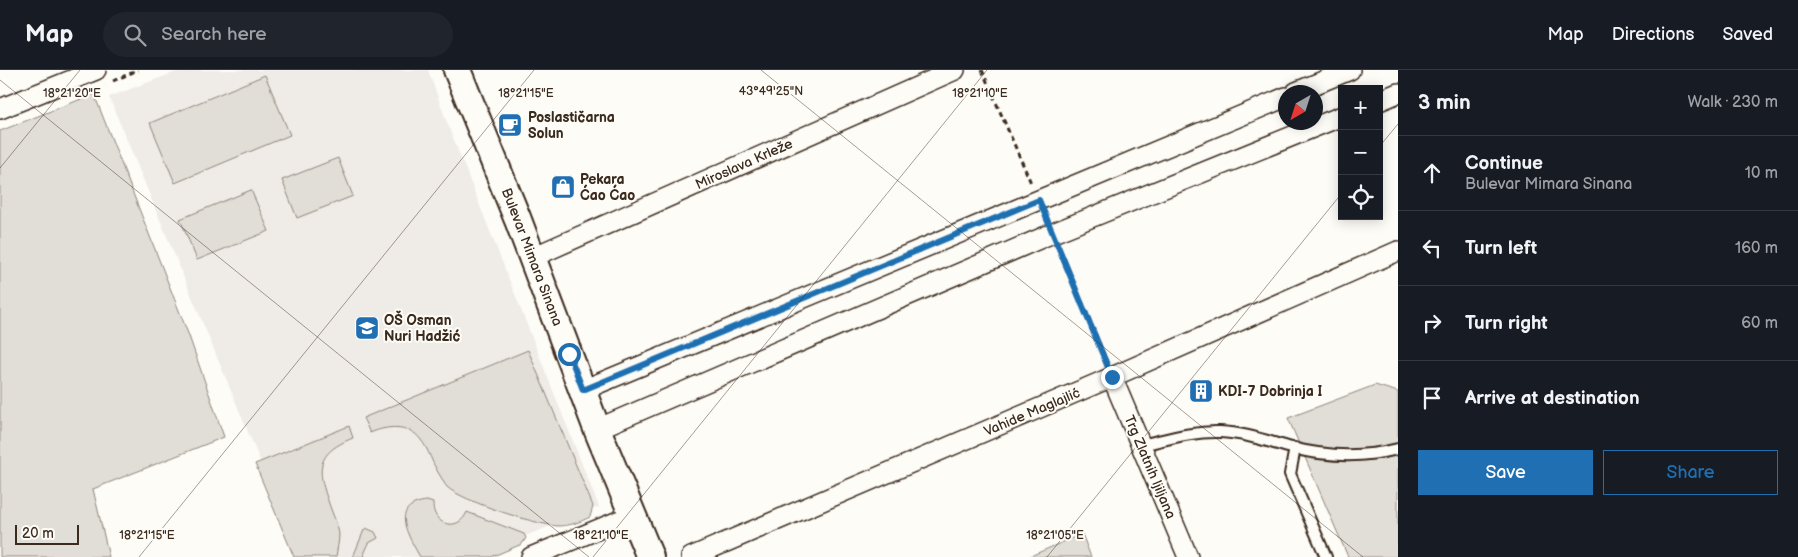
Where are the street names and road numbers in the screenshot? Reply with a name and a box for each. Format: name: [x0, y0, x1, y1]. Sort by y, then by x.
street label: Miroslava Krleže: [693, 135, 795, 193]
street label: Bulevar Mimara Sinana: [498, 186, 566, 328]
street label: Vahide Maglajlić: [981, 384, 1083, 440]
street label: Trg Zlatnih ljiljana: [1121, 413, 1179, 521]

